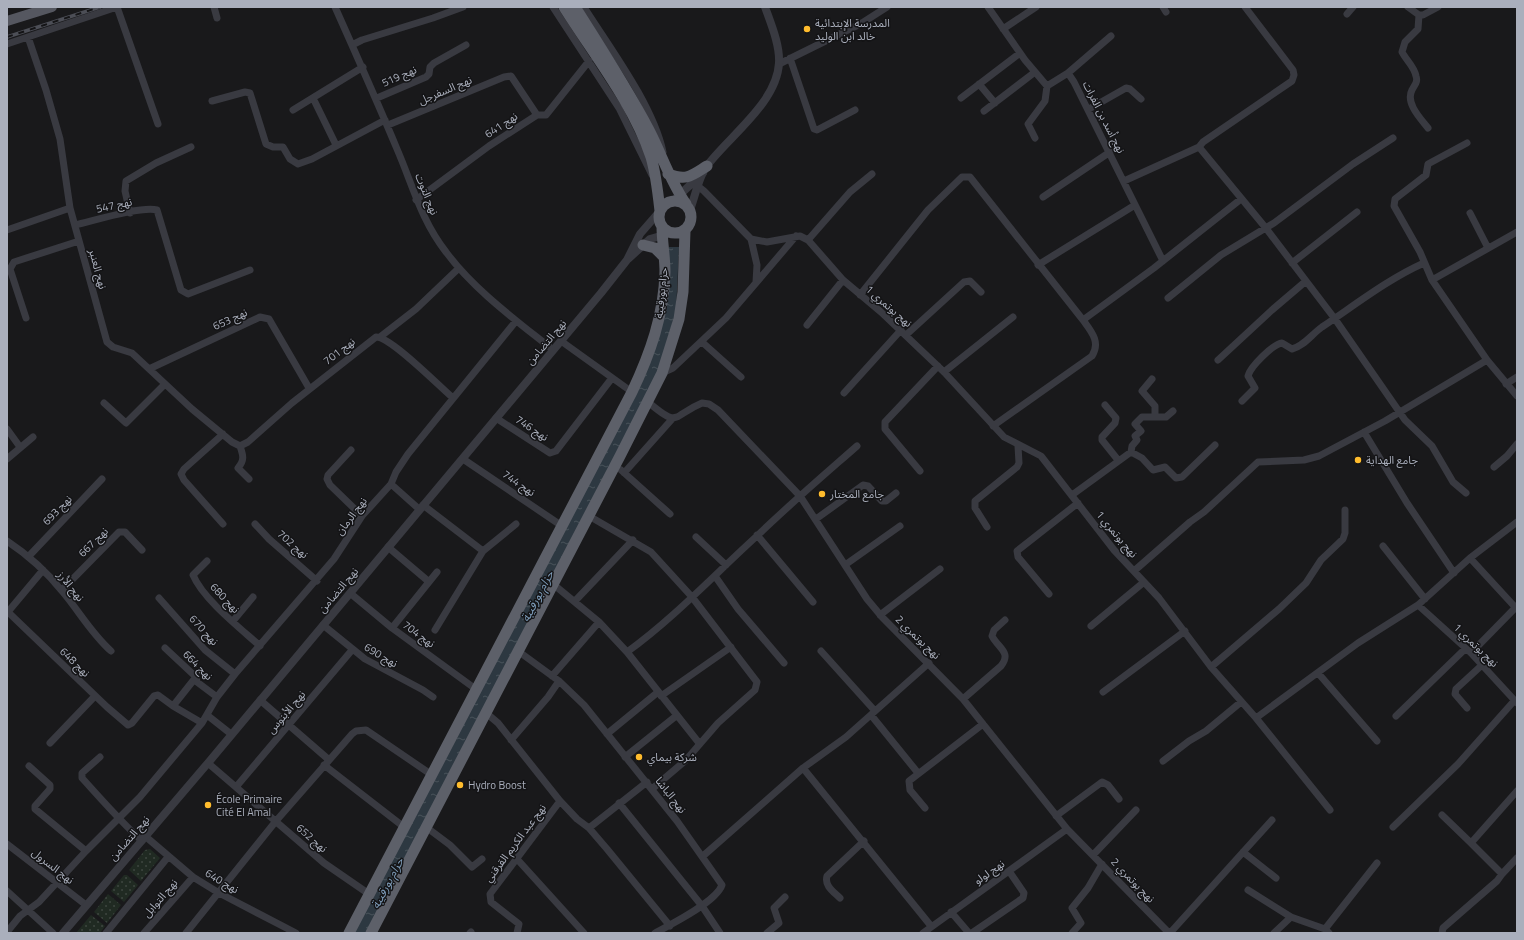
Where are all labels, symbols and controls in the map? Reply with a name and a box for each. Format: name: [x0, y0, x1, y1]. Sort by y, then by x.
place label: المدرسة الإبتدائية خالد ابن الوليد: [815, 15, 890, 44]
marker: المدرسة الإبتدائية خالد ابن الوليد: [802, 24, 812, 34]
street label: نهج 519: [379, 61, 419, 91]
street label: نهج السفرجل: [416, 72, 474, 108]
street label: نهج أسد بن الفرات: [1079, 78, 1129, 156]
street label: نهج 641: [481, 108, 521, 142]
street label: نهج التوت: [411, 171, 443, 217]
street label: نهج 547: [94, 193, 134, 217]
street label: نهج العنبر: [85, 246, 111, 291]
street label: حزام بورقيبة: [650, 266, 672, 319]
street label: نهج بوتمري 1: [861, 281, 916, 332]
street label: نهج 653: [210, 304, 250, 334]
street label: نهج التضامن: [522, 316, 570, 368]
street label: نهج 701: [320, 333, 358, 369]
street label: نهج 746: [512, 411, 552, 445]
place label: جامع الهداية: [1366, 452, 1418, 468]
marker: جامع الهداية: [1353, 455, 1363, 465]
street label: نهج 744: [499, 466, 539, 500]
place label: جامع المختار: [829, 486, 884, 502]
marker: جامع المختار: [817, 489, 827, 499]
street label: نهج 693: [39, 491, 75, 529]
street label: نهج الرمان: [331, 494, 371, 538]
street label: نهج بوتمري 1: [1091, 507, 1142, 562]
street label: نهج 667: [74, 523, 112, 561]
street label: نهج 702: [274, 526, 312, 562]
street label: نهج التضامن: [314, 564, 362, 616]
water label: حزام بورقيبة: [516, 566, 559, 625]
street label: نهج الأرز: [53, 567, 88, 605]
street label: نهج 680: [207, 579, 243, 617]
street label: نهج 670: [186, 611, 222, 649]
street label: نهج بوتمري 2: [891, 611, 944, 664]
street label: نهج 704: [399, 617, 439, 651]
street label: نهج بوتمري 1: [1449, 619, 1502, 672]
street label: نهج 690: [361, 639, 401, 671]
street label: نهج 648: [56, 644, 94, 680]
street label: نهج 664: [179, 646, 217, 684]
street label: نهج الأبنوس: [263, 687, 309, 737]
place label: شركة بيماي: [647, 749, 697, 767]
marker: شركة بيماي: [634, 752, 644, 762]
street label: نهج الباشا: [652, 773, 690, 817]
place label: Hydro Boost: [468, 777, 526, 793]
marker: Hydro Boost: [455, 780, 465, 790]
place label: École Primaire Cité El Amal: [216, 791, 283, 820]
marker: École Primaire Cité El Amal: [203, 800, 213, 810]
street label: نهج عبد الكريم القرقني: [480, 800, 551, 886]
street label: نهج التضامن: [105, 812, 153, 864]
street label: نهج 652: [293, 820, 331, 856]
street label: نهج السرول: [28, 844, 78, 888]
water label: حزام بورقيبة: [366, 853, 409, 912]
street label: نهج بوتمري 2: [1106, 854, 1159, 907]
street label: نهج لولو: [970, 856, 1008, 888]
street label: نهج 640: [202, 865, 242, 897]
street label: نهج التوابل: [139, 875, 181, 921]

